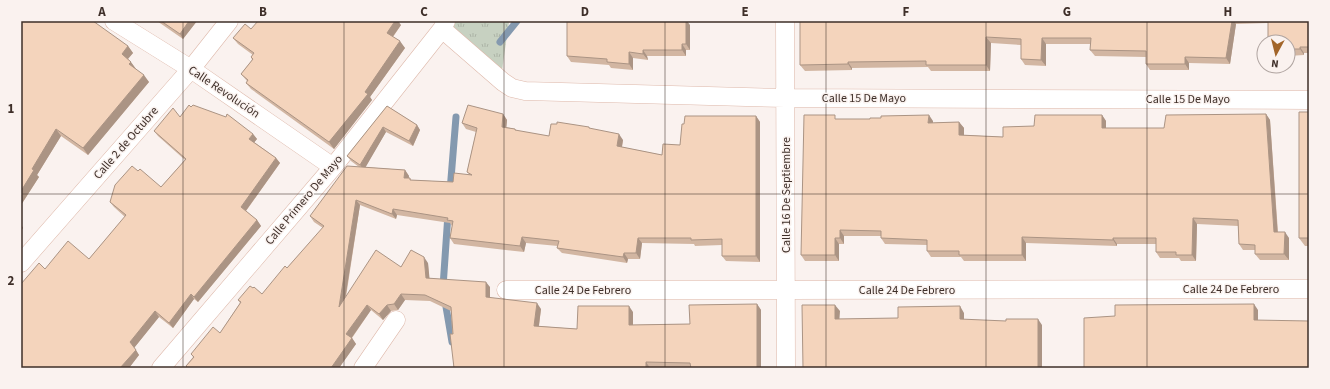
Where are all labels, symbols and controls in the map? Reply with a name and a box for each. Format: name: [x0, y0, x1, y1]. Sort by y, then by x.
text: A: [97, 3, 106, 21]
text: B: [259, 3, 267, 21]
text: C: [420, 3, 428, 21]
text: D: [581, 3, 589, 21]
text: E: [741, 3, 749, 21]
text: F: [903, 3, 910, 21]
text: G: [1063, 3, 1071, 21]
text: H: [1224, 3, 1232, 21]
north arrow: [1256, 34, 1296, 74]
text: N: [1270, 56, 1279, 71]
street label: Calle Revolución: [185, 62, 263, 122]
street label: Calle 15 De Mayo: [822, 90, 906, 107]
street label: Calle 15 De Mayo: [1146, 91, 1230, 108]
text: 1: [8, 100, 15, 118]
street label: Calle 2 de Octubre: [90, 103, 162, 183]
street label: Calle 16 De Septiembre: [778, 137, 795, 253]
street label: Calle Primero De Mayo: [261, 151, 347, 249]
text: 2: [8, 272, 15, 290]
street label: Calle 24 De Febrero: [1183, 281, 1279, 298]
street label: Calle 24 De Febrero: [535, 282, 631, 299]
street label: Calle 24 De Febrero: [859, 282, 955, 299]

